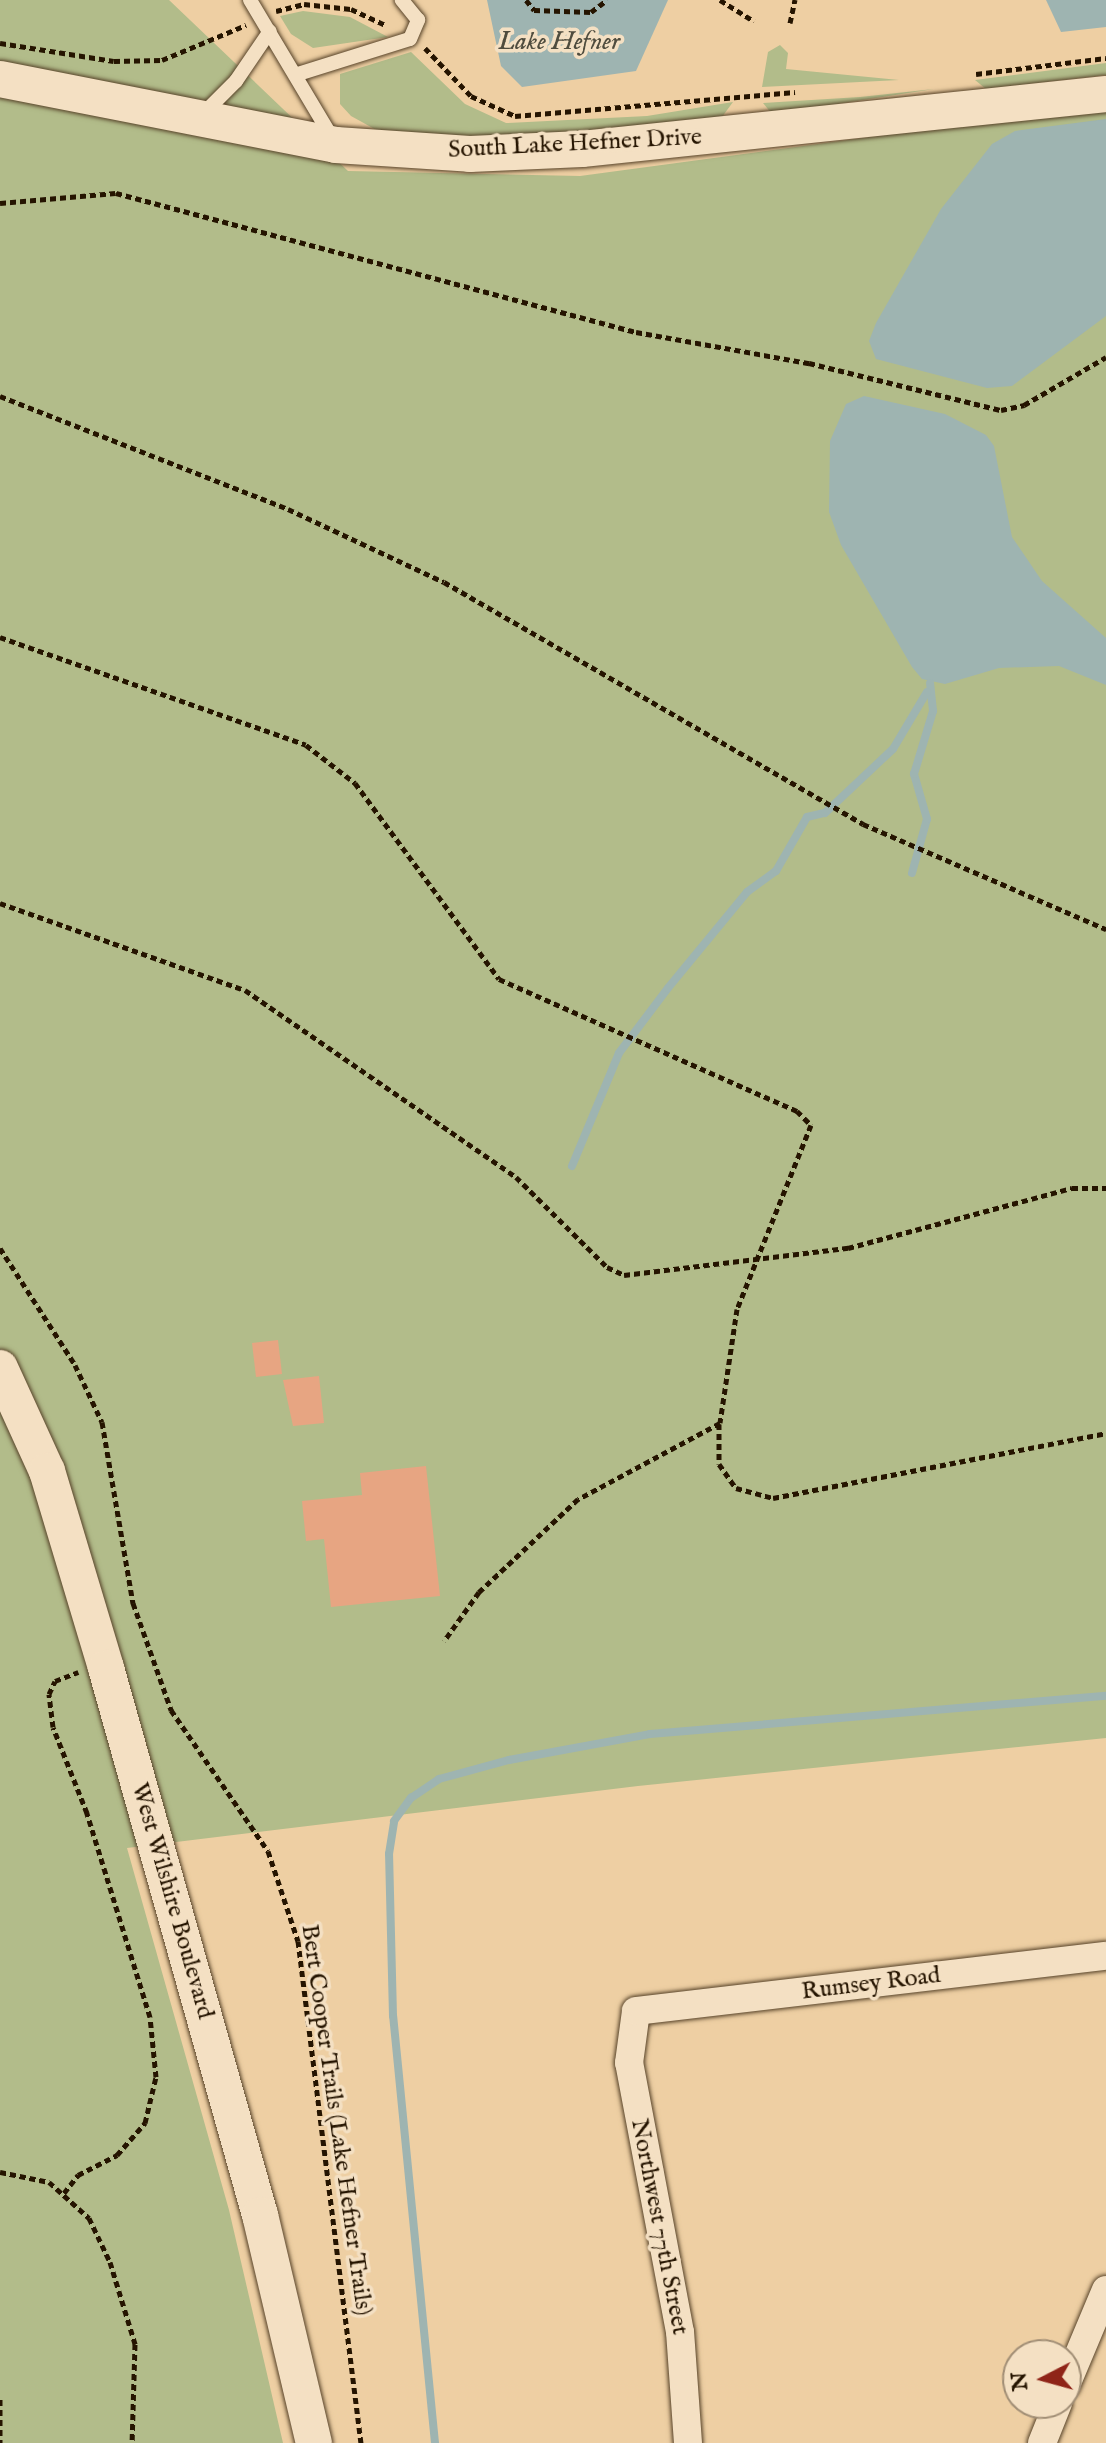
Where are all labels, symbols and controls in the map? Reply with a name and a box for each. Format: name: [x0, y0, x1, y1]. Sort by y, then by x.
water label: Lake Hefner: [498, 26, 620, 58]
street label: South Lake Hefner Drive: [447, 123, 703, 165]
street label: West Wilshire Boulevard: [124, 1780, 220, 2022]
street label: Bert Cooper Trails (Lake Hefner Trails): [294, 1923, 378, 2317]
street label: Rumsey Road: [800, 1961, 942, 2007]
street label: Northwest 77th Street: [624, 2117, 694, 2337]
north arrow: [1002, 2339, 1082, 2419]
text: N: [1005, 2370, 1035, 2392]

